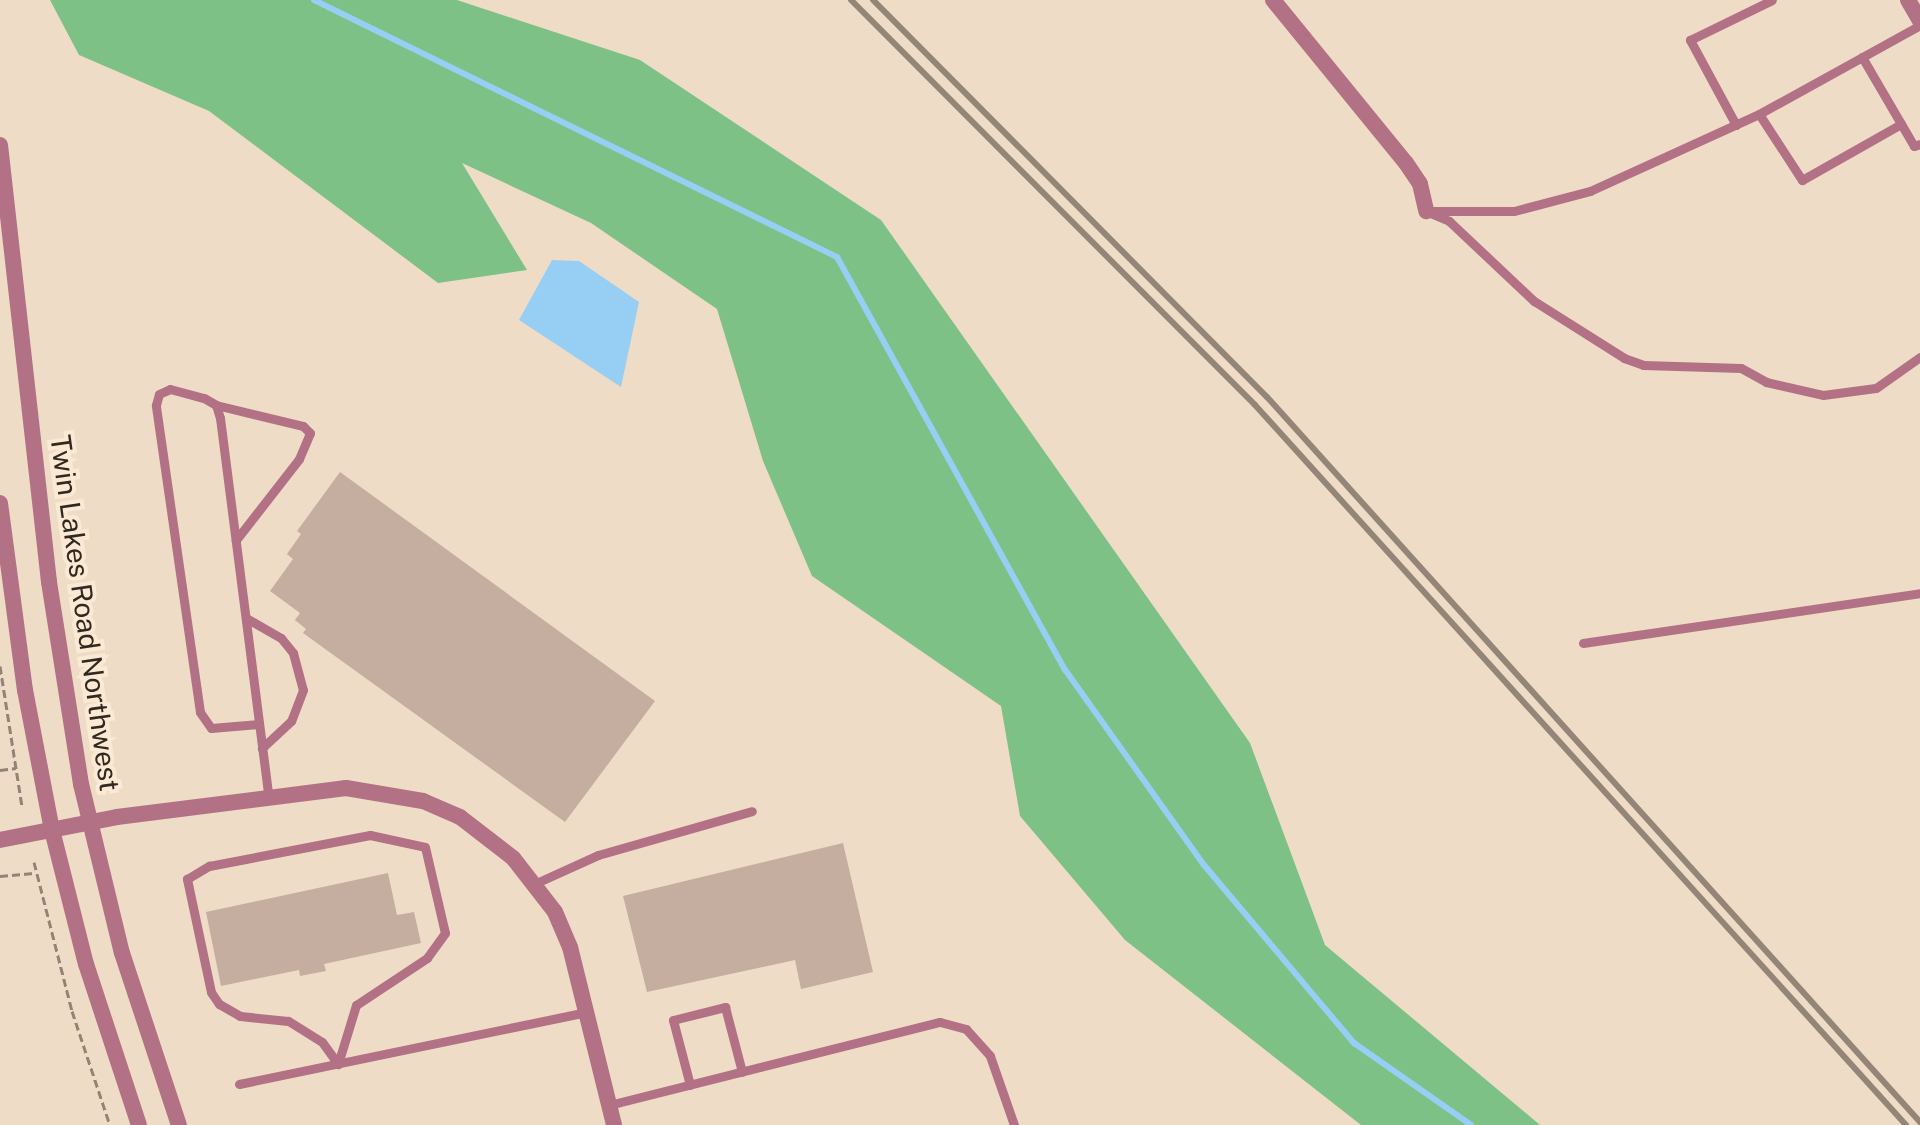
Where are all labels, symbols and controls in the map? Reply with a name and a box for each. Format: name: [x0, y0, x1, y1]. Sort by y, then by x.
street label: Twin Lakes Road Northwest: [43, 433, 127, 793]

